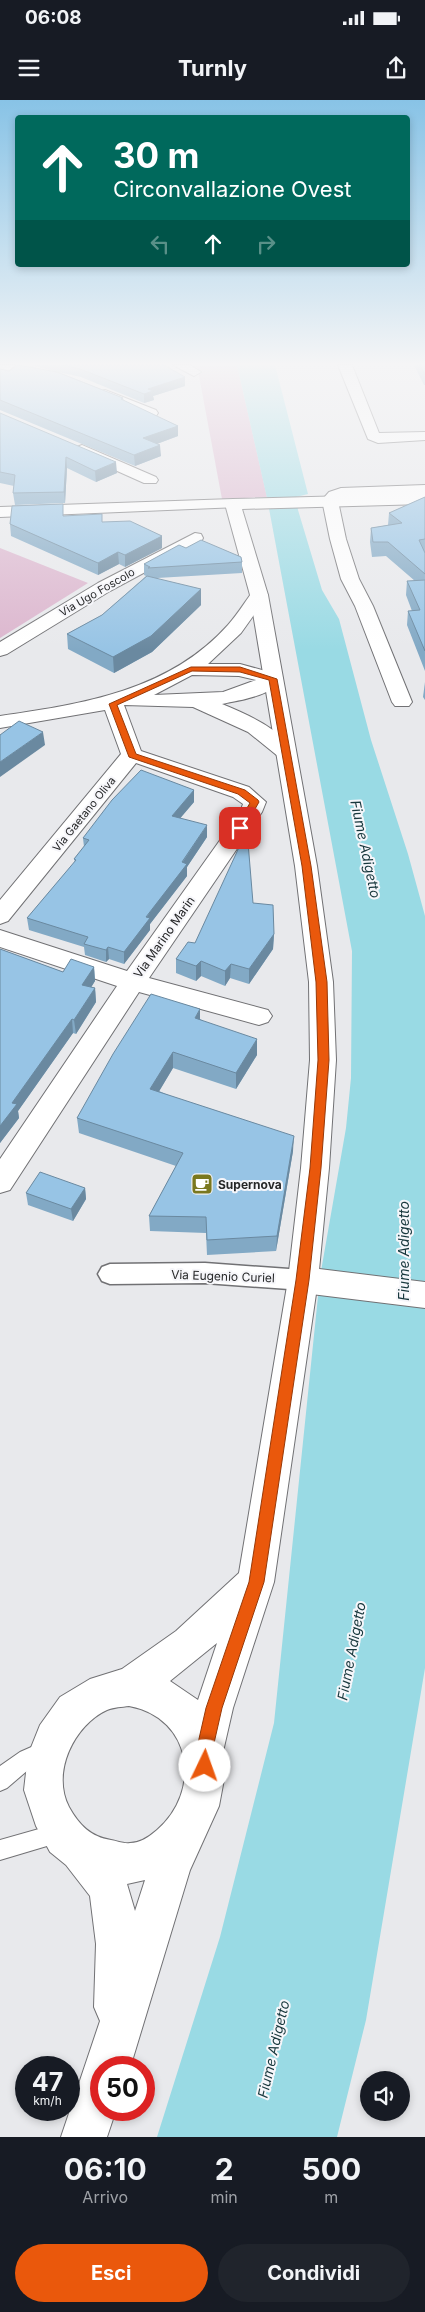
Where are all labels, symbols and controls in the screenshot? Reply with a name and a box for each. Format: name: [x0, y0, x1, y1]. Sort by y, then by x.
text: 06:08: [25, 6, 82, 29]
icon: menu: [15, 54, 43, 82]
icon: share: [382, 54, 410, 82]
text: Turnly: [178, 55, 247, 81]
text: 30 m: [113, 134, 199, 176]
icon: ahead: [30, 135, 95, 200]
text: Circonvallazione Ovest: [113, 176, 351, 202]
icon: left: [146, 230, 174, 258]
icon: ahead: [199, 230, 227, 258]
icon: right: [252, 230, 280, 258]
street label: Via Ugo Foscolo: [57, 565, 138, 619]
street label: Via Gaetano Oliva: [49, 774, 119, 854]
water label: Fiume Adigetto: [347, 799, 385, 899]
pin: [219, 807, 261, 849]
icon: arrive: [226, 814, 254, 842]
street label: Via Marino Marin: [130, 893, 198, 981]
cafe icon: Supernova: [190, 1172, 214, 1196]
place label: Supernova: [218, 1177, 282, 1192]
water label: Fiume Adigetto: [395, 1201, 412, 1301]
street label: Via Eugenio Curiel: [171, 1267, 275, 1285]
water label: Fiume Adigetto: [333, 1600, 369, 1702]
position arrow: [178, 1739, 230, 1791]
water label: Fiume Adigetto: [254, 1999, 292, 2099]
speed limit sign: 50: [90, 2056, 155, 2121]
text: 47: [32, 2067, 63, 2097]
map controls: [360, 2071, 410, 2121]
button: sound: [360, 2071, 410, 2121]
text: km/h: [33, 2093, 62, 2108]
text: 06:10: [64, 2151, 147, 2187]
text: 2: [215, 2151, 234, 2187]
text: 500: [302, 2151, 361, 2187]
text: Arrivo: [82, 2187, 128, 2207]
text: min: [210, 2187, 238, 2207]
text: m: [324, 2187, 338, 2207]
button: Esci: [15, 2244, 208, 2302]
button: Condividi: [218, 2244, 410, 2302]

